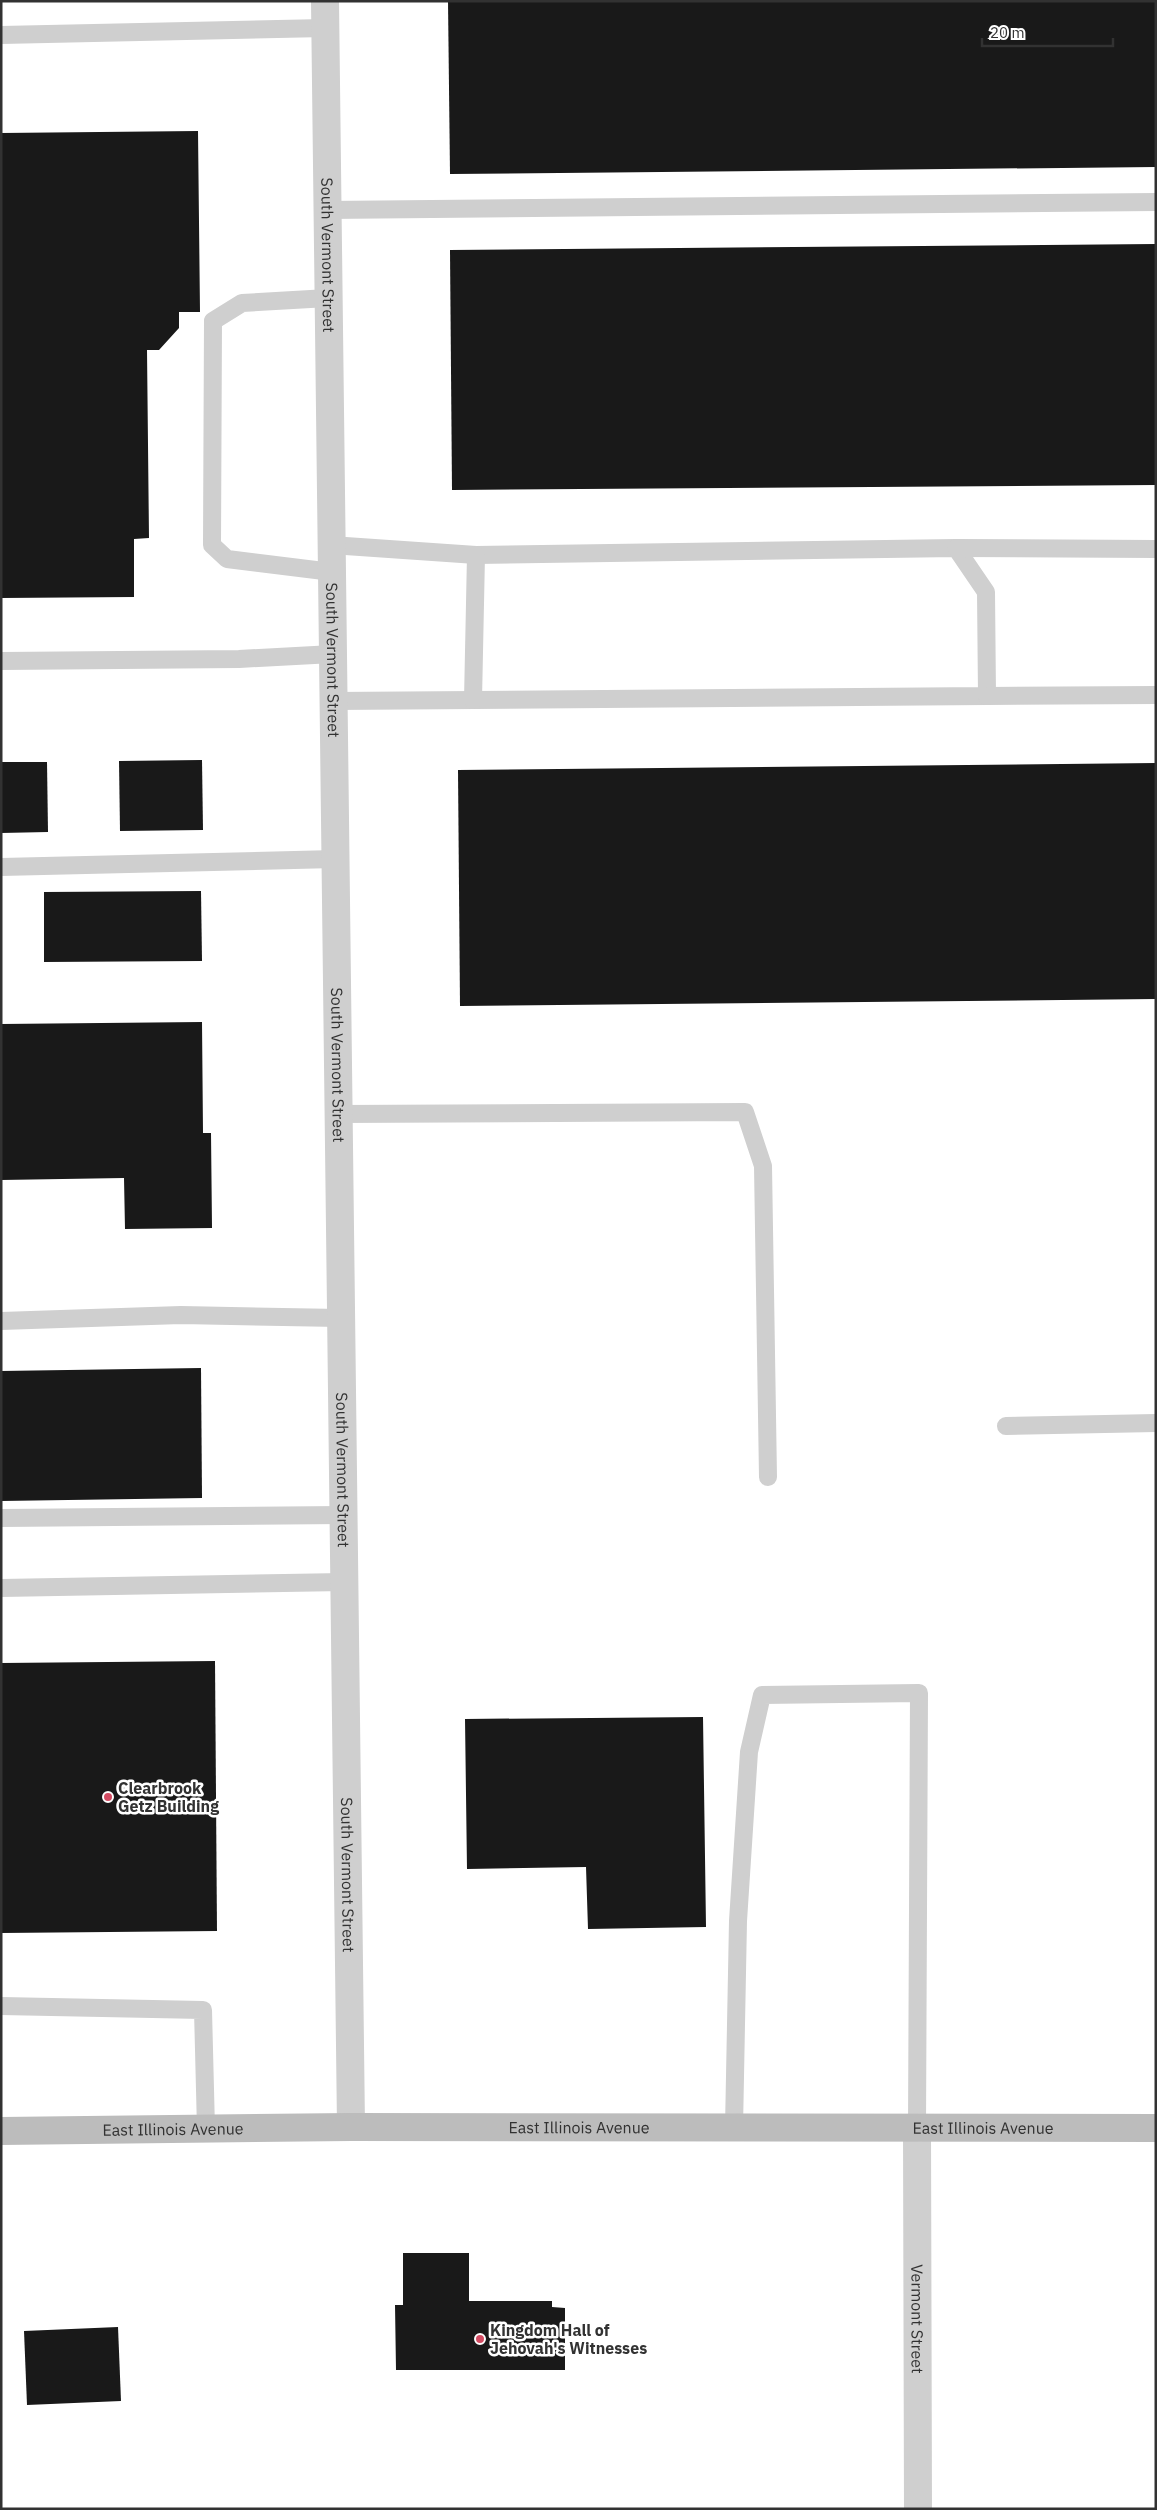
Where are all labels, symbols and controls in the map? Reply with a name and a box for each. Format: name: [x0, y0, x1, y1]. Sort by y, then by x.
scale bar: [982, 15, 1113, 47]
text: 20 m: [990, 23, 1025, 42]
street label: South Vermont Street: [317, 177, 339, 333]
street label: South Vermont Street: [322, 582, 344, 738]
street label: South Vermont Street: [327, 987, 349, 1143]
street label: South Vermont Street: [332, 1392, 354, 1548]
place label: Clearbrook Getz Building: [118, 1778, 219, 1816]
marker: Clearbrook Getz Building: [102, 1791, 114, 1803]
street label: South Vermont Street: [337, 1797, 359, 1953]
street label: East Illinois Avenue: [508, 2117, 650, 2137]
street label: East Illinois Avenue: [102, 2118, 244, 2140]
street label: East Illinois Avenue: [912, 2118, 1054, 2138]
street label: Vermont Street: [907, 2264, 928, 2374]
place label: Kingdom Hall of Jehovah's Witnesses: [490, 2320, 647, 2358]
marker: Kingdom Hall of Jehovah's Witnesses: [474, 2333, 486, 2345]

